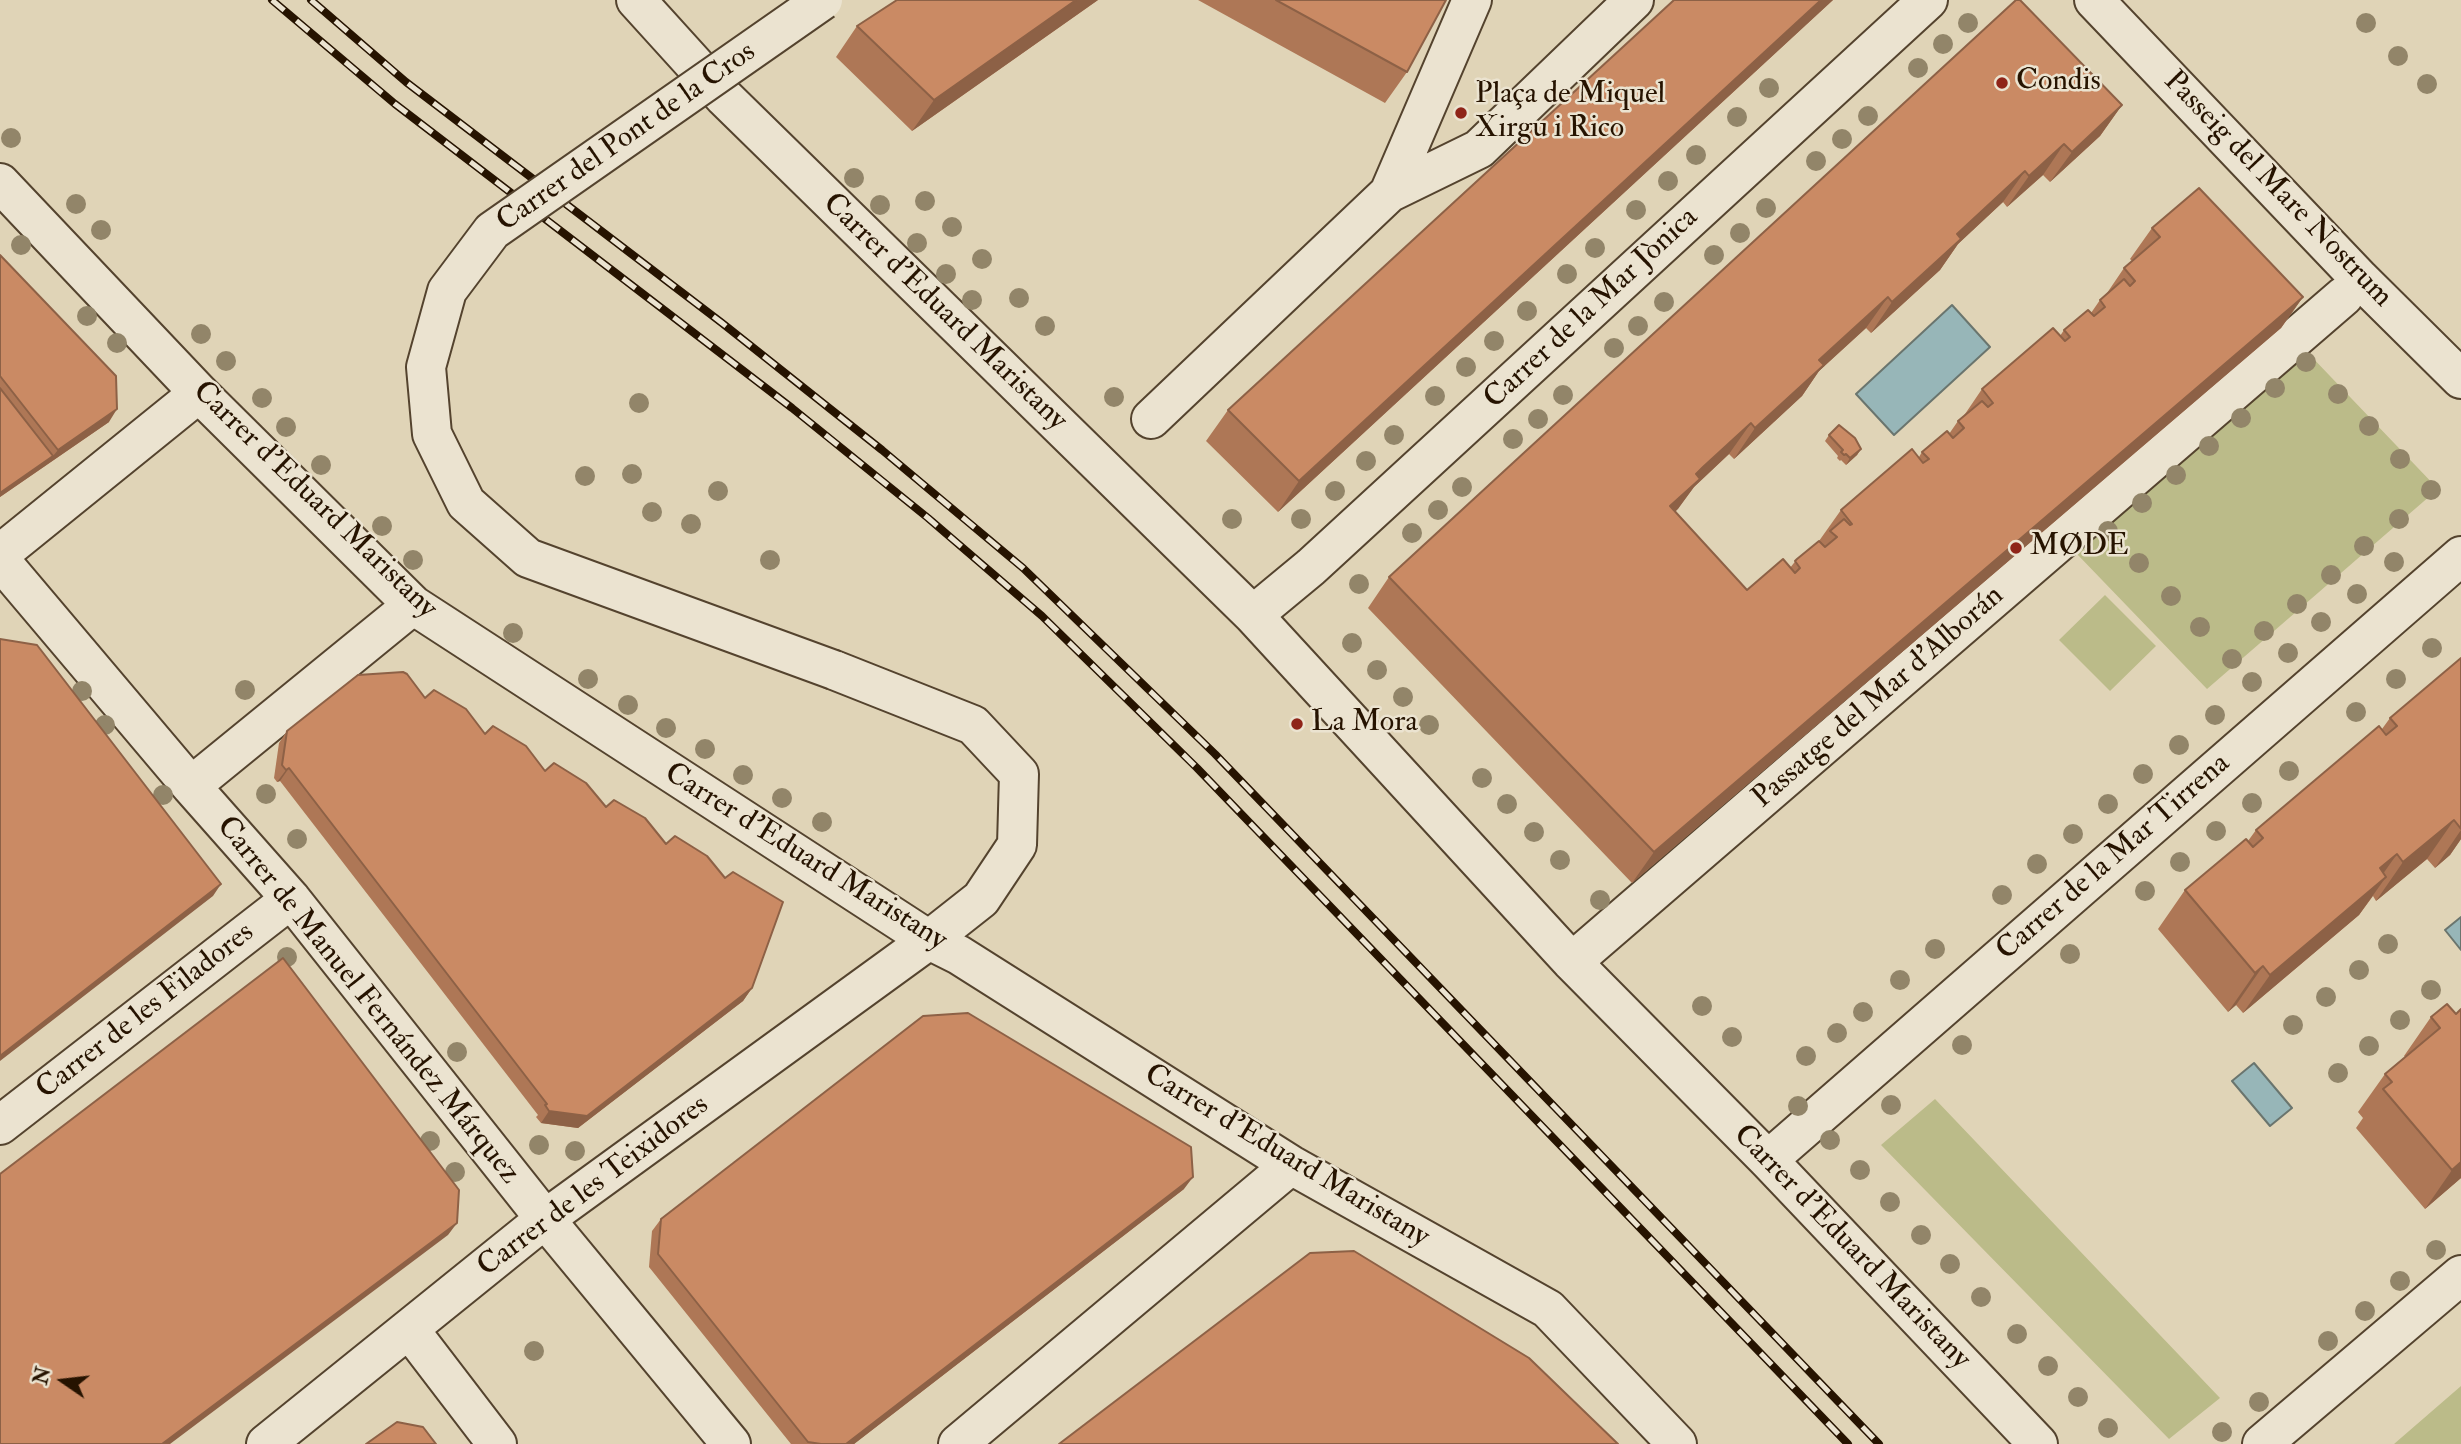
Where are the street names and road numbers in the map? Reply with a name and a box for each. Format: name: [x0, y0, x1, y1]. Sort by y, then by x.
street label: Carrer del Pont de la Cros: [491, 35, 763, 241]
street label: Passeig del Mare Nostrum: [2155, 64, 2399, 316]
street label: Carrer d'Eduard Maristany: [814, 187, 1074, 439]
street label: Carrer de la Mar Jònica: [1478, 201, 1706, 417]
street label: Carrer d'Eduard Maristany: [184, 375, 444, 627]
street label: Passatge del Mar d'Alborán: [1746, 579, 2012, 817]
street label: Carrer de la Mar Tirrena: [1990, 747, 2238, 969]
street label: Carrer d'Eduard Maristany: [657, 756, 953, 960]
street label: Carrer de Manuel Fernández Márquez: [208, 810, 526, 1192]
street label: Carrer de les Filadores: [30, 916, 262, 1108]
street label: Carrer d'Eduard Maristany: [1137, 1058, 1435, 1256]
street label: Carrer de les Teixidores: [471, 1088, 717, 1286]
street label: Carrer d'Eduard Maristany: [1725, 1118, 1977, 1378]

